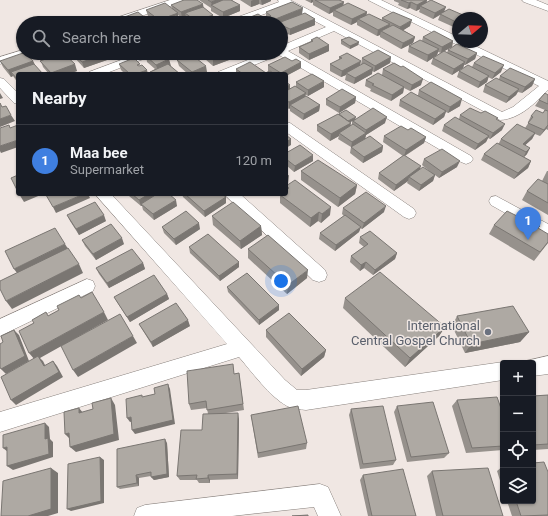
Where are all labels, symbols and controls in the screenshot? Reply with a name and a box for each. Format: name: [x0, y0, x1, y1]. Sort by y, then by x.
north arrow: [452, 12, 488, 48]
search box: [16, 16, 288, 60]
icon: search: [30, 27, 52, 49]
text: Search here: [62, 29, 141, 47]
text: Nearby: [32, 88, 87, 108]
text: Maa bee: [70, 144, 128, 162]
text: 1: [41, 153, 49, 168]
text: 120 m: [235, 153, 272, 168]
text: Supermarket: [70, 162, 144, 177]
pin: 1: [515, 207, 541, 240]
your location: [271, 271, 291, 291]
place label: International Central Gospel Church: [351, 318, 480, 348]
marker: International Central Gospel Church: [483, 327, 493, 337]
map controls: [500, 360, 536, 504]
button: +: [500, 360, 536, 396]
button: −: [500, 396, 536, 432]
button: locate: [500, 432, 536, 468]
button: layers: [500, 468, 536, 504]

